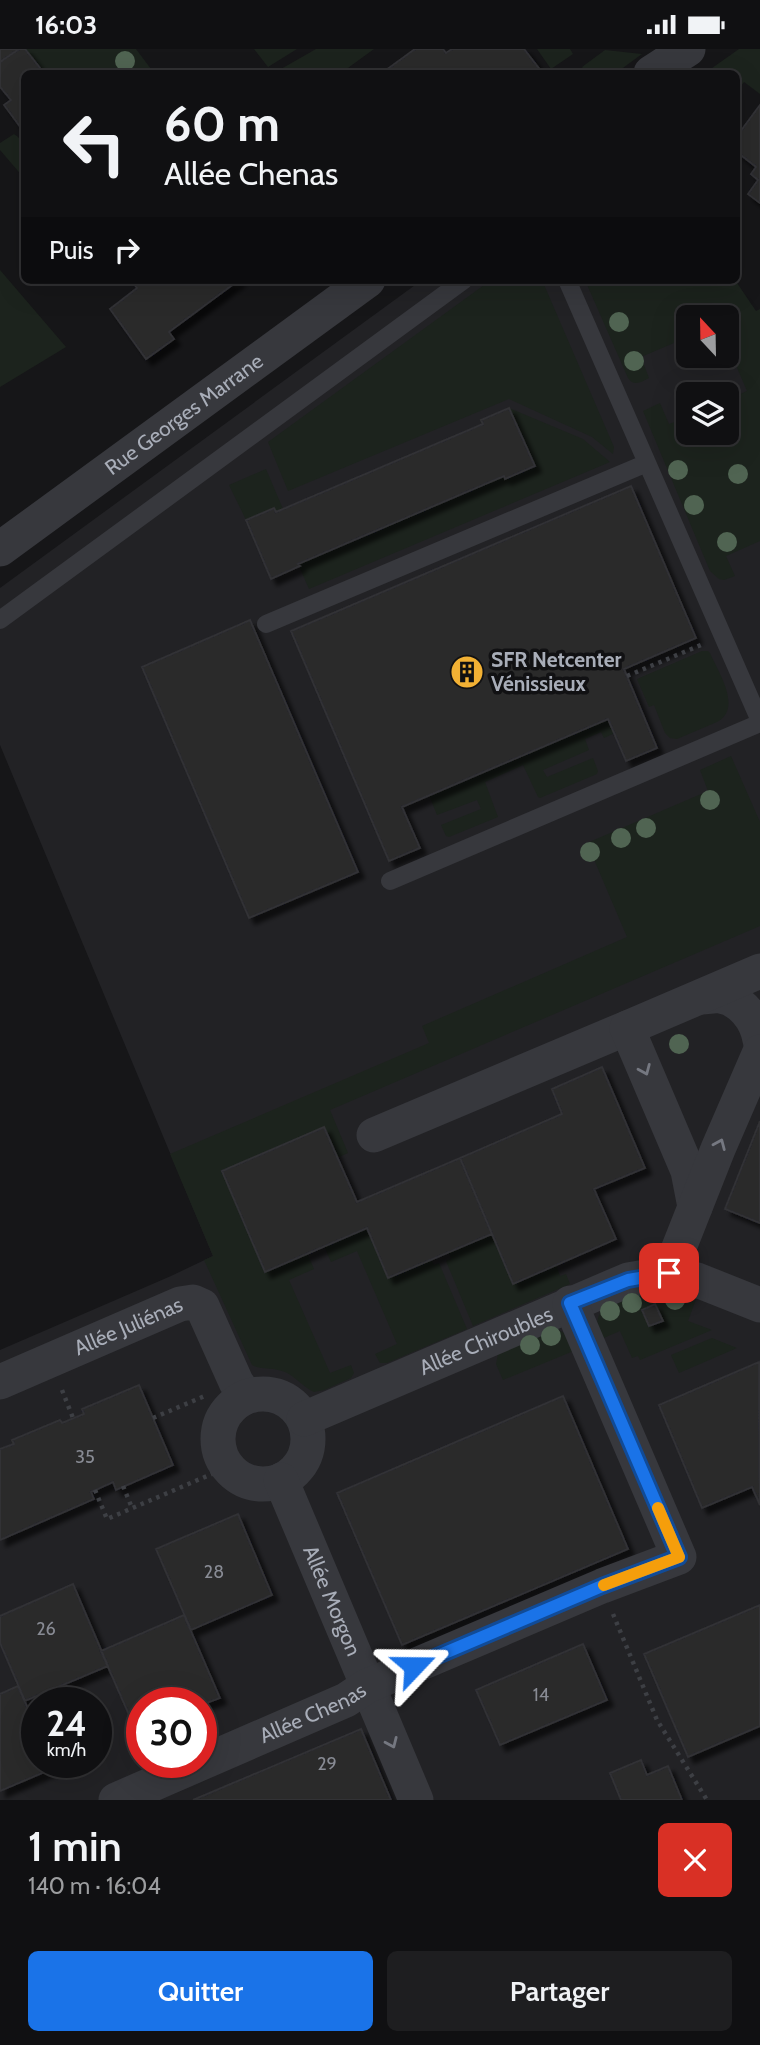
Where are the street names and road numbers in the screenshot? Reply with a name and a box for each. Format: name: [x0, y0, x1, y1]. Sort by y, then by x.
street label: Rue Georges Marrane: [100, 348, 268, 480]
street label: Allée Juliénas: [70, 1291, 187, 1360]
street label: Allée Chiroubles: [415, 1301, 556, 1380]
street label: Allée Morgon: [298, 1541, 367, 1660]
street label: Allée Chenas: [255, 1677, 371, 1748]

